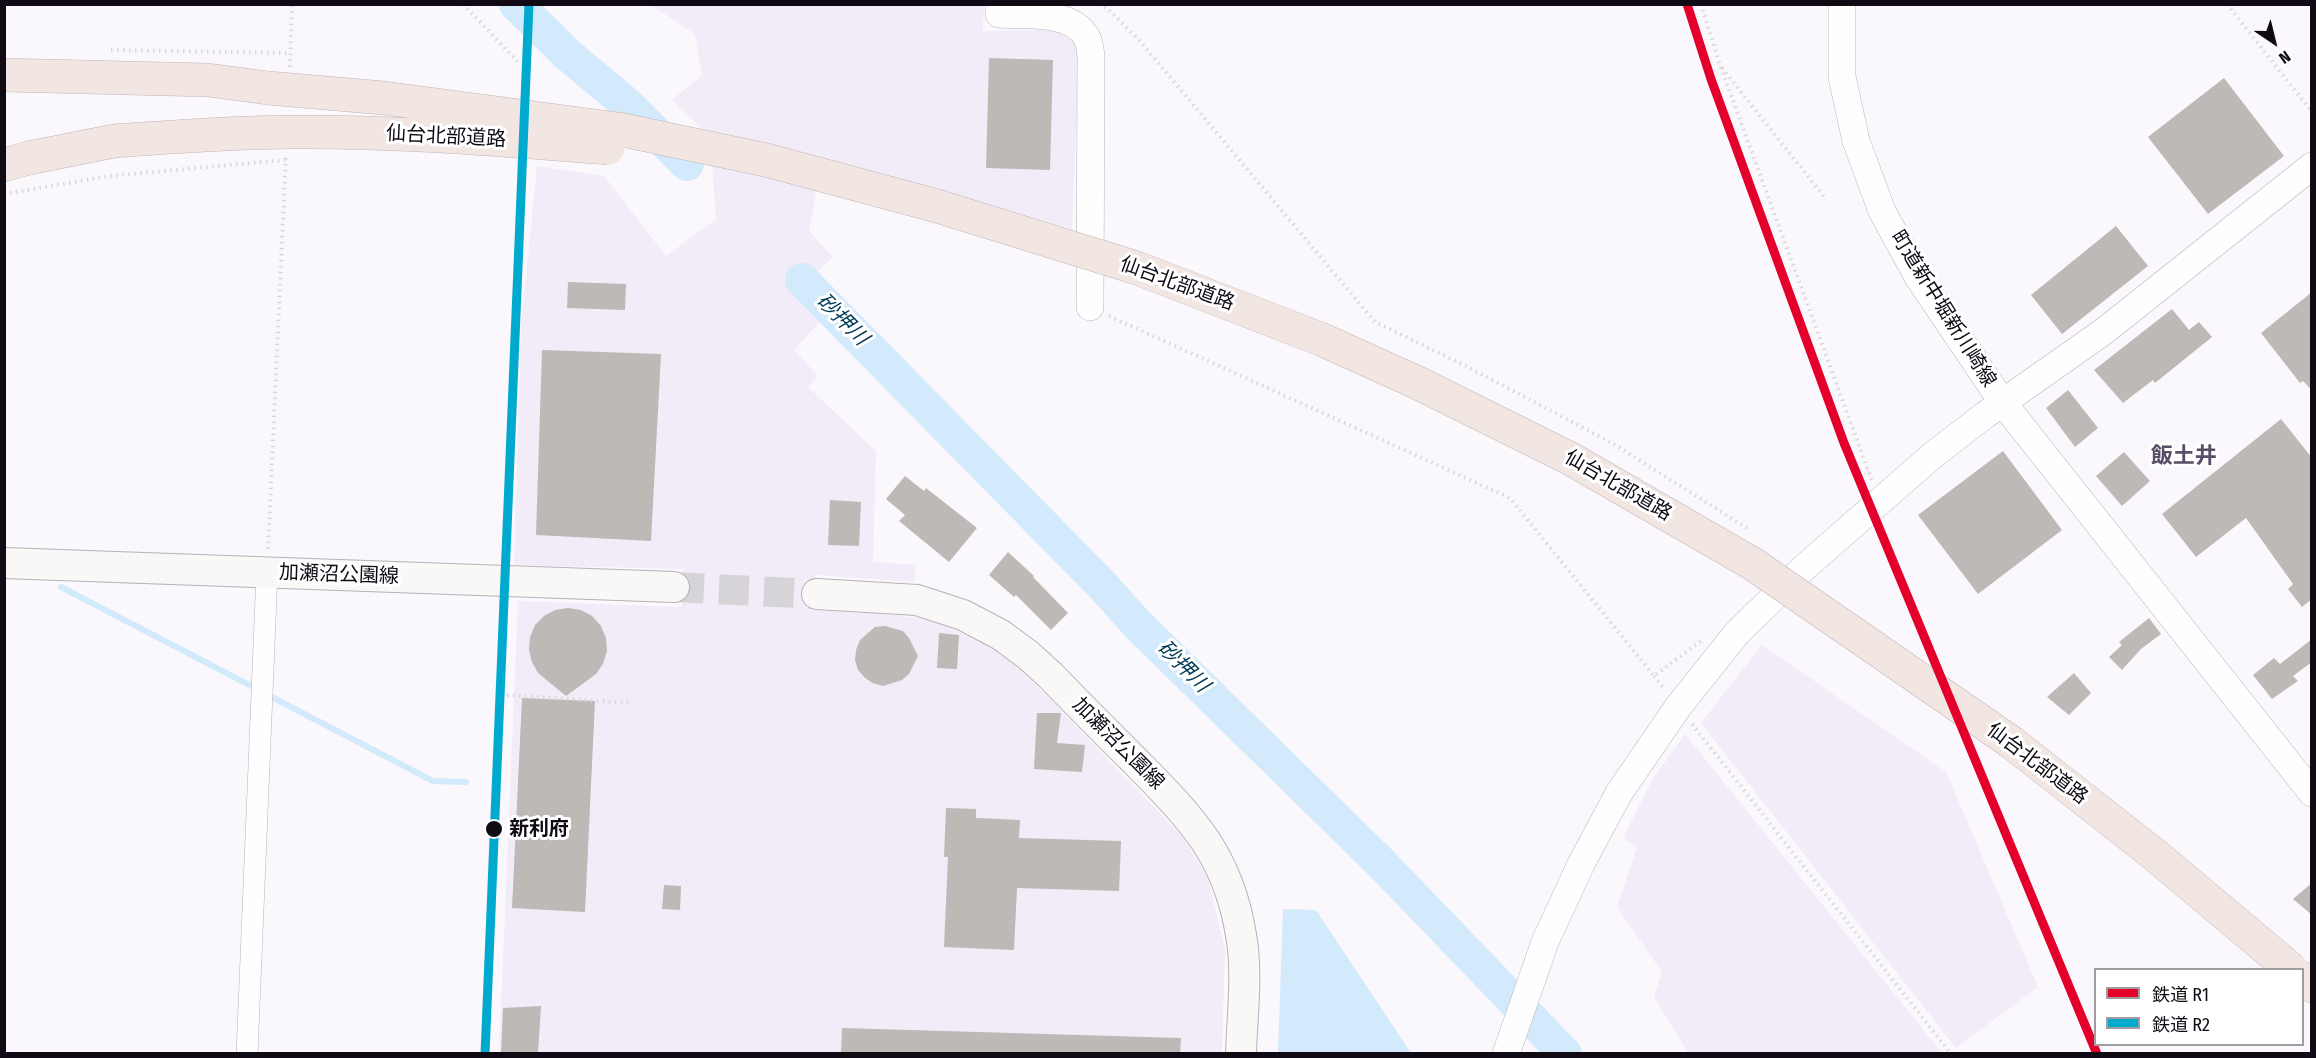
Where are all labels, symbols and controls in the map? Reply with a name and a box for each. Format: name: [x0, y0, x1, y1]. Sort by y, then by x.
north arrow: [2244, 12, 2304, 72]
text: N: [2275, 47, 2294, 68]
street label: 仙台北部道路: [385, 122, 507, 152]
street label: 町道新中堀新川崎線: [1885, 226, 2001, 392]
street label: 仙台北部道路: [1117, 252, 1237, 316]
water label: 砂押川: [811, 289, 873, 351]
district label: 飯土井: [2151, 444, 2217, 470]
street label: 仙台北部道路: [1560, 446, 1676, 526]
street label: 加瀬沼公園線: [279, 561, 399, 589]
water label: 砂押川: [1152, 636, 1214, 698]
street label: 加瀬沼公園線: [1067, 693, 1169, 795]
street label: 仙台北部道路: [1982, 718, 2092, 810]
place label: 新利府: [509, 817, 569, 841]
marker: 新利府: [484, 819, 504, 839]
legend: [2094, 968, 2304, 1046]
text: 鉄道 R1: [2152, 984, 2209, 1006]
text: 鉄道 R2: [2152, 1014, 2210, 1036]

